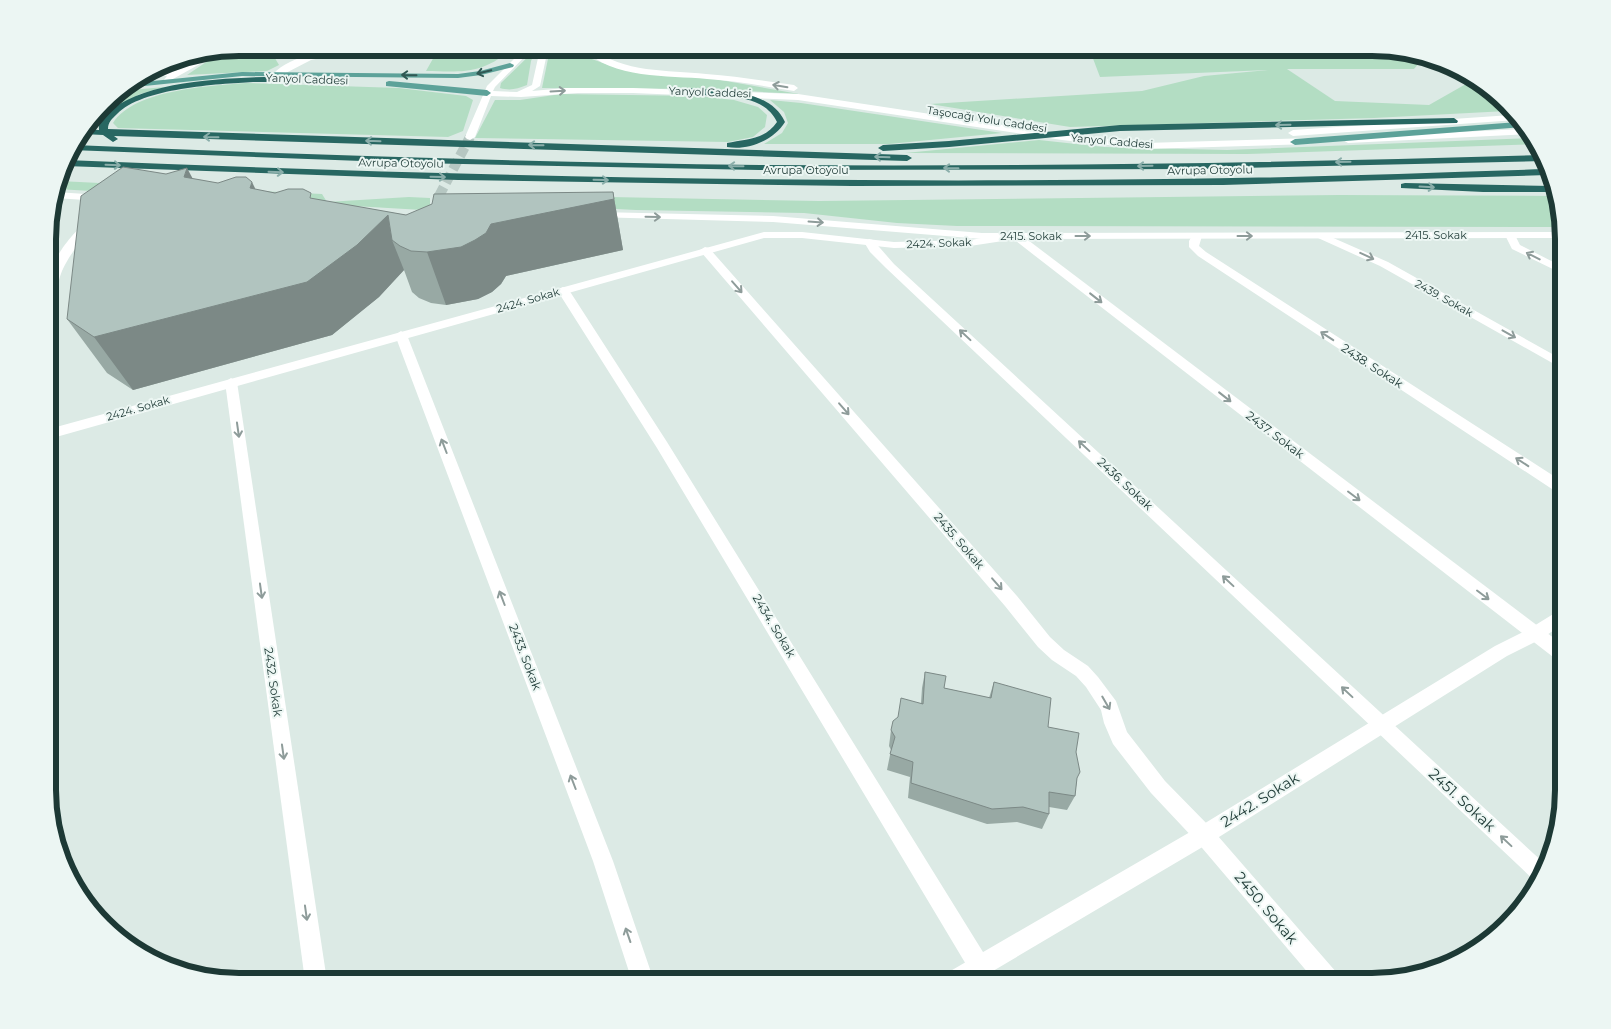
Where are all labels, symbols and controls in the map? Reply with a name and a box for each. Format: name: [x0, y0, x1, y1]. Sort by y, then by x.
one-way arrow: [477, 68, 493, 77]
one-way arrow: [401, 70, 418, 80]
street label: Yanyol Caddesi: [265, 71, 349, 87]
one-way arrow: [773, 81, 789, 91]
street label: Yanyol Caddesi: [668, 84, 752, 100]
one-way arrow: [549, 87, 565, 96]
street label: Taşocağı Yolu Caddesi: [926, 103, 1048, 135]
one-way arrow: [1275, 120, 1292, 130]
street label: Yanyol Caddesi: [1070, 130, 1154, 152]
one-way arrow: [203, 132, 219, 141]
one-way arrow: [365, 136, 382, 146]
one-way arrow: [528, 141, 544, 150]
one-way arrow: [874, 152, 890, 162]
street label: Avrupa Otoyolu: [358, 155, 444, 171]
one-way arrow: [1335, 157, 1352, 167]
one-way arrow: [105, 161, 121, 170]
one-way arrow: [729, 161, 745, 171]
one-way arrow: [1138, 161, 1154, 171]
street label: Avrupa Otoyolu: [1167, 162, 1253, 178]
street label: Avrupa Otoyolu: [763, 163, 849, 177]
one-way arrow: [944, 163, 960, 173]
one-way arrow: [268, 167, 284, 177]
one-way arrow: [430, 172, 446, 181]
one-way arrow: [592, 175, 608, 185]
one-way arrow: [1418, 182, 1435, 192]
one-way arrow: [645, 212, 661, 222]
one-way arrow: [807, 218, 823, 227]
street label: 2415. Sokak: [1405, 228, 1467, 242]
street label: 2415. Sokak: [1000, 229, 1062, 243]
one-way arrow: [1074, 231, 1090, 241]
one-way arrow: [1236, 231, 1253, 241]
street label: 2424. Sokak: [906, 235, 972, 251]
one-way arrow: [1359, 251, 1374, 261]
one-way arrow: [1526, 251, 1541, 261]
street label: 2439. Sokak: [1412, 276, 1476, 320]
one-way arrow: [731, 280, 743, 293]
street label: 2424. Sokak: [495, 284, 562, 316]
one-way arrow: [1090, 292, 1103, 303]
one-way arrow: [959, 329, 971, 341]
one-way arrow: [1501, 330, 1516, 339]
one-way arrow: [1320, 331, 1334, 341]
street label: 2438. Sokak: [1339, 340, 1407, 392]
street label: 2424. Sokak: [105, 392, 172, 424]
one-way arrow: [1218, 392, 1232, 402]
one-way arrow: [838, 403, 850, 416]
street label: 2437. Sokak: [1243, 408, 1308, 462]
one-way arrow: [233, 422, 243, 438]
one-way arrow: [439, 439, 448, 454]
one-way arrow: [1077, 440, 1090, 452]
street label: 2436. Sokak: [1094, 454, 1157, 514]
one-way arrow: [1516, 457, 1530, 467]
one-way arrow: [1348, 490, 1361, 501]
street label: 2435. Sokak: [931, 509, 988, 572]
one-way arrow: [1222, 575, 1235, 587]
one-way arrow: [991, 578, 1003, 591]
one-way arrow: [256, 583, 266, 599]
one-way arrow: [1476, 589, 1489, 600]
one-way arrow: [497, 591, 506, 606]
street label: 2434. Sokak: [750, 591, 800, 661]
street label: 2433. Sokak: [506, 622, 545, 693]
street label: 2432. Sokak: [261, 646, 286, 718]
one-way arrow: [1341, 686, 1354, 697]
one-way arrow: [1101, 695, 1111, 709]
one-way arrow: [278, 744, 288, 760]
street label: 2451. Sokak: [1425, 764, 1500, 835]
street label: 2442. Sokak: [1217, 768, 1303, 831]
one-way arrow: [568, 775, 577, 790]
one-way arrow: [1500, 835, 1513, 847]
street label: 2450. Sokak: [1231, 868, 1302, 948]
one-way arrow: [301, 905, 311, 921]
one-way arrow: [623, 928, 632, 943]

